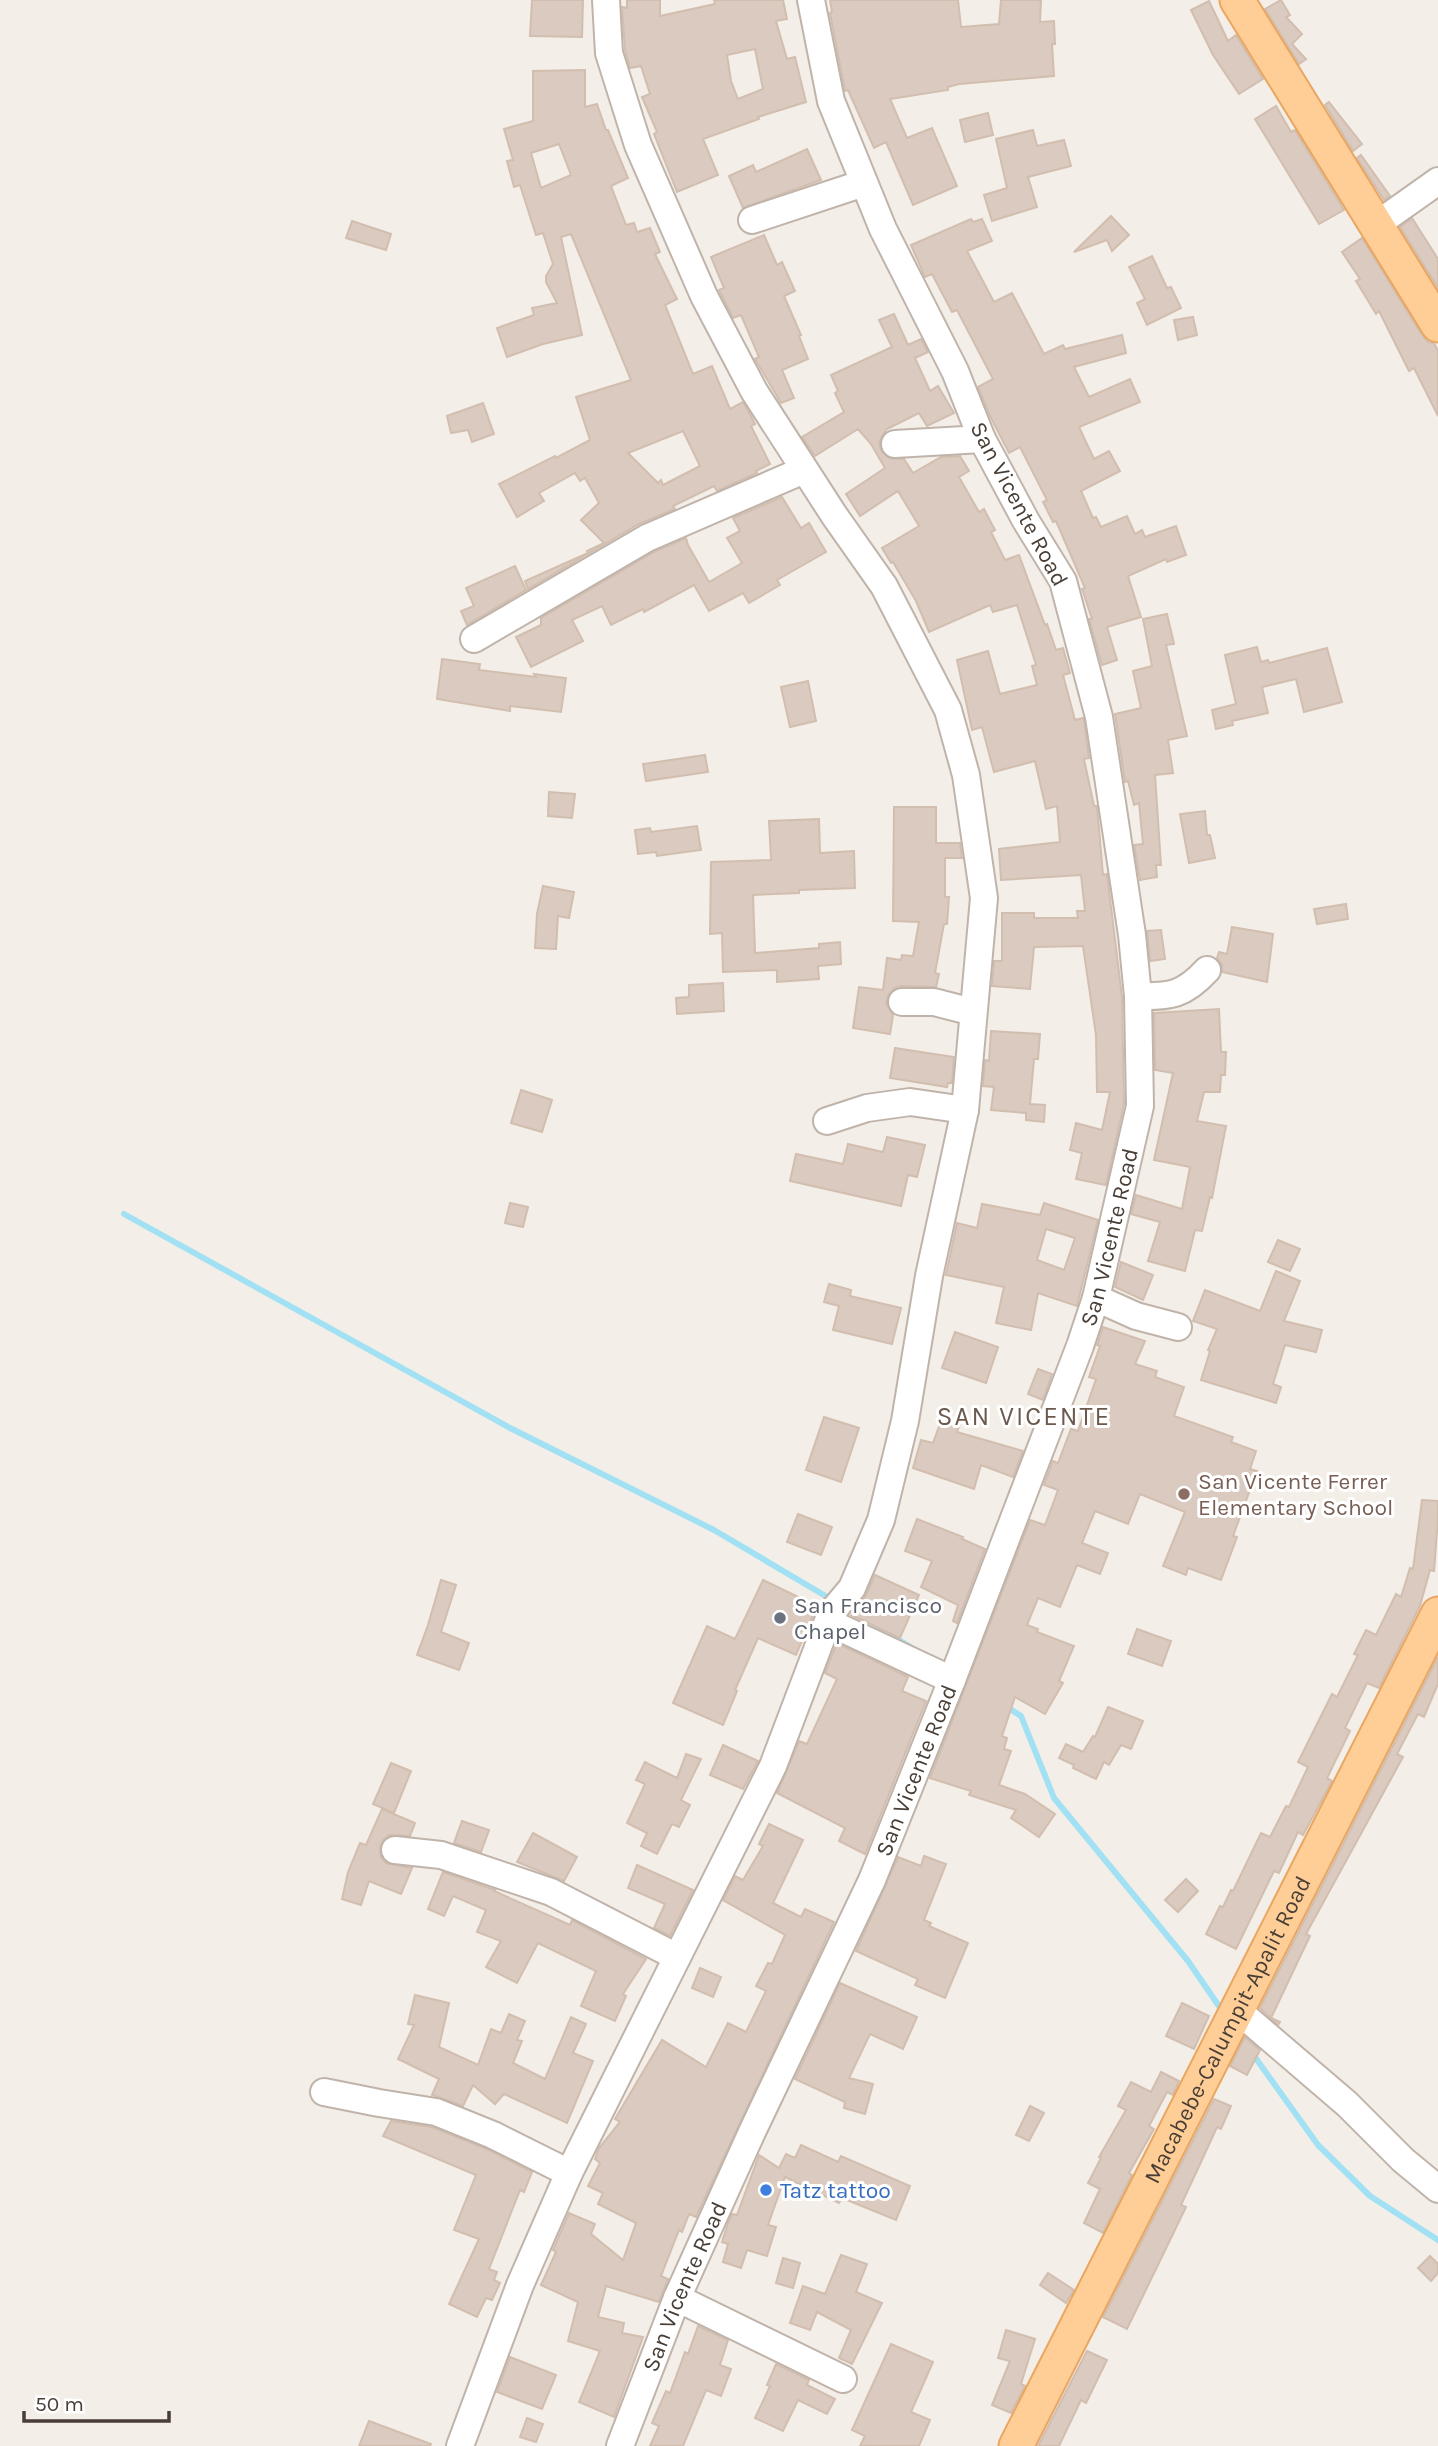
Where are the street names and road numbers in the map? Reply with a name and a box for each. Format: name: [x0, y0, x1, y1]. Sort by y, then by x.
street label: San Vicente Road: [964, 417, 1074, 591]
street label: San Vicente Road: [1074, 1145, 1143, 1329]
street label: San Vicente Road: [869, 1681, 962, 1860]
street label: Macabebe-Calumpit-Apalit Road: [1138, 1871, 1316, 2188]
street label: San Vicente Road: [636, 2197, 732, 2375]

